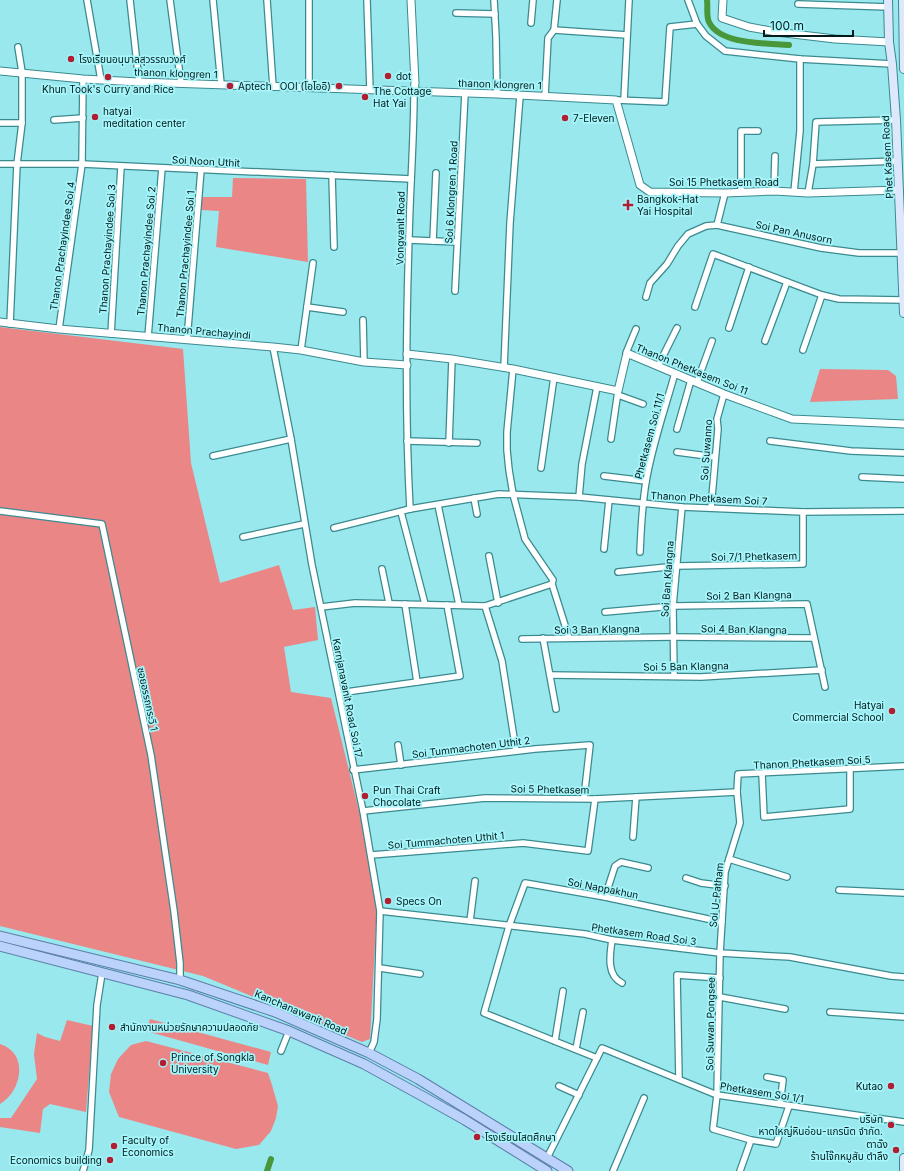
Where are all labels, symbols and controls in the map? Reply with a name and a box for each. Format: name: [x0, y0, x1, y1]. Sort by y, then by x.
scale bar: [764, 12, 853, 38]
text: 100 m: [770, 18, 804, 33]
place label: โรงเรียนอนุบาลสุวรรณวงศ์: [79, 53, 186, 66]
marker: โรงเรียนอนุบาลสุวรรณวงศ์: [66, 54, 76, 64]
street label: thanon klongren 1: [134, 66, 218, 80]
place label: dot: [396, 70, 412, 82]
marker: dot: [383, 71, 393, 81]
marker: Khun Took's Curry and Rice: [103, 72, 113, 82]
street label: thanon klongren 1: [458, 77, 542, 91]
place label: Aptech: [238, 80, 272, 92]
place label: OOI (โอโออิ): [280, 80, 331, 92]
marker: Aptech: [225, 81, 235, 91]
marker: OOI (โอโออิ): [334, 81, 344, 91]
place label: Khun Took's Curry and Rice: [42, 83, 174, 95]
place label: The Cottage Hat Yai: [373, 85, 431, 109]
marker: The Cottage Hat Yai: [360, 92, 370, 102]
place label: hatyai meditation center: [103, 105, 186, 129]
marker: hatyai meditation center: [90, 112, 100, 122]
place label: 7-Eleven: [573, 112, 615, 124]
marker: 7-Eleven: [560, 113, 570, 123]
street label: Phet Kasem Road: [879, 115, 895, 199]
street label: Soi 6 Klongren 1 Road: [442, 140, 460, 244]
street label: Soi Noon Uthit: [172, 153, 241, 169]
street label: Soi 15 Phetkasem Road: [669, 176, 779, 188]
street label: Thanon Prachayindee Soi 4: [47, 181, 77, 311]
street label: Thanon Prachayindee Soi 3: [96, 184, 118, 314]
street label: Thanon Prachayindee Soi 2: [134, 186, 158, 316]
street label: Thanon Prachayindee Soi 1: [173, 190, 197, 318]
street label: Vongvanit Road: [393, 191, 407, 265]
place label: Bangkok-Hat Yai Hospital: [637, 193, 699, 217]
marker: Bangkok-Hat Yai Hospital: [622, 199, 634, 211]
street label: Soi Pan Anusorn: [755, 218, 834, 246]
street label: Thanon Prachayindi: [157, 321, 251, 341]
street label: Thanon Phetkasem Soi 11: [634, 341, 750, 397]
street label: Phetkasem Soi 11/1: [632, 392, 666, 480]
street label: Soi Suwanno: [698, 419, 714, 481]
street label: Thanon Phetkasem Soi 7: [650, 489, 768, 507]
street label: Soi Ban Klangna: [658, 540, 676, 618]
street label: Soi 7/1 Phetkasem: [711, 549, 797, 563]
street label: Soi 2 Ban Klangna: [706, 588, 792, 602]
street label: Soi 3 Ban Klangna: [554, 622, 640, 636]
street label: Soi 4 Ban Klangna: [701, 622, 787, 636]
street label: Karnjanavanit Road Soi 17: [331, 637, 366, 759]
street label: Soi 5 Ban Klangna: [643, 659, 729, 673]
street label: ซอยอรรถกระวี 1: [135, 666, 161, 732]
place label: Hatyai Commercial School: [792, 699, 884, 723]
marker: Hatyai Commercial School: [887, 706, 897, 716]
street label: Soi Tummachoten Uthit 2: [411, 734, 531, 760]
street label: Thanon Phetkasem Soi 5: [753, 753, 871, 771]
street label: Soi 5 Phetkasem: [510, 782, 590, 796]
place label: Pun Thai Craft Chocolate: [373, 784, 441, 808]
marker: Pun Thai Craft Chocolate: [360, 791, 370, 801]
street label: Soi Tummachoten Uthit 1: [387, 829, 505, 851]
street label: Soi U-Patham: [707, 862, 725, 928]
street label: Soi Nappakhun: [567, 875, 640, 901]
place label: Specs On: [396, 895, 442, 907]
marker: Specs On: [383, 896, 393, 906]
street label: Phetkasem Road Soi 3: [591, 921, 697, 947]
street label: Soi Suwan Pongsee: [703, 977, 717, 1071]
street label: Kanchanawanit Road: [253, 987, 349, 1037]
place label: สำนักงานหน่วยรักษาความปลอดภัย: [120, 1021, 259, 1033]
marker: สำนักงานหน่วยรักษาความปลอดภัย: [107, 1022, 117, 1032]
place label: Prince of Songkla University: [171, 1051, 254, 1075]
marker: Prince of Songkla University: [158, 1058, 168, 1068]
street label: Phetkasem Soi 1/1: [719, 1079, 805, 1105]
place label: Kutao: [856, 1080, 883, 1092]
marker: Kutao: [886, 1081, 896, 1091]
place label: บริษัท หาดใหญ่หินอ่อน-แกรนิต จำกัด.: [759, 1113, 883, 1137]
marker: บริษัท หาดใหญ่หินอ่อน-แกรนิต จำกัด.: [886, 1120, 896, 1130]
place label: โรงเรียนโสตศึกษา: [485, 1131, 556, 1143]
marker: โรงเรียนโสตศึกษา: [472, 1132, 482, 1142]
place label: Faculty of Economics: [122, 1134, 174, 1158]
place label: ตาฉั้ง ร้านโจ๊กหมูสับ ตำลึง: [811, 1138, 888, 1163]
marker: Faculty of Economics: [109, 1141, 119, 1151]
marker: ตาฉั้ง ร้านโจ๊กหมูสับ ตำลึง: [891, 1145, 901, 1155]
place label: Economics building: [10, 1154, 102, 1166]
marker: Economics building: [105, 1155, 115, 1165]

